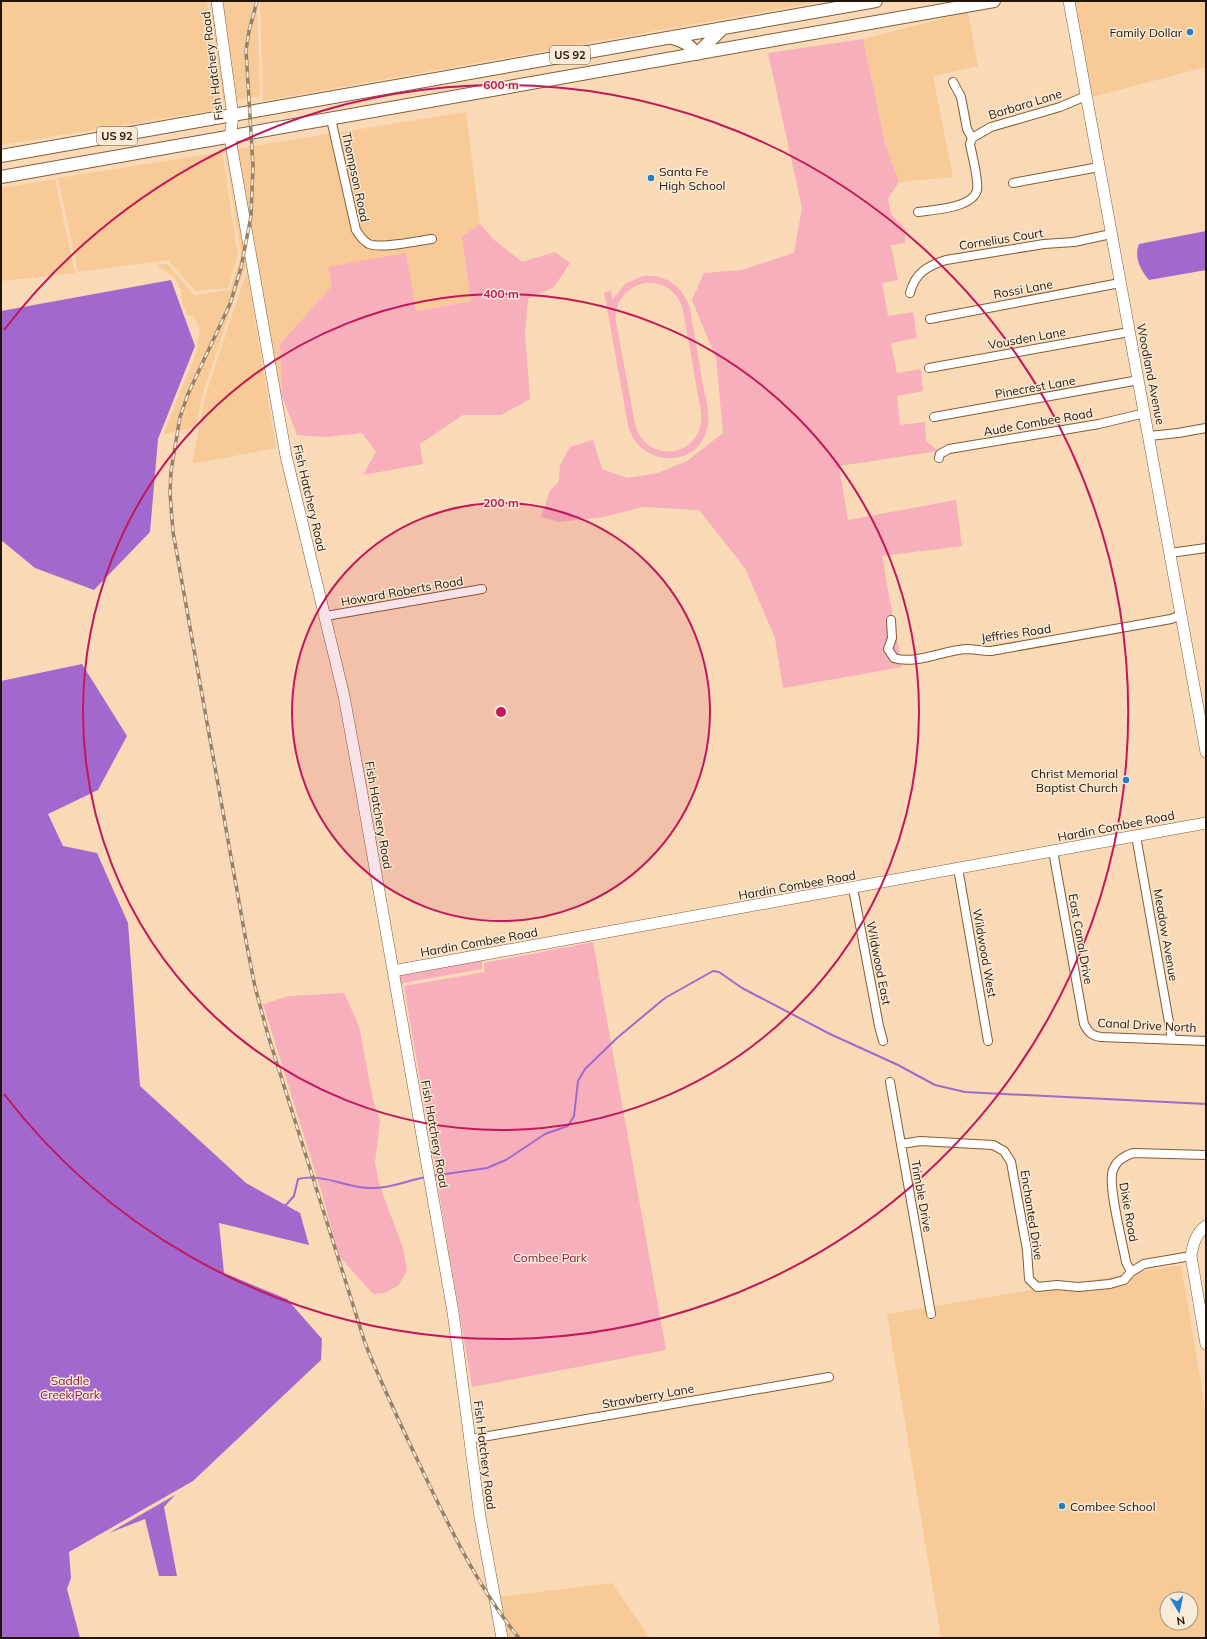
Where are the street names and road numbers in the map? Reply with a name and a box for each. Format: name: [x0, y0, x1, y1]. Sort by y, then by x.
street label: Fish Hatchery Road: [198, 11, 226, 121]
road number: US 92: [550, 46, 590, 64]
street label: Barbara Lane: [986, 86, 1064, 122]
road number: US 92: [97, 127, 137, 145]
street label: Thompson Road: [339, 131, 373, 223]
street label: Cornelius Court: [958, 225, 1044, 253]
street label: Rossi Lane: [992, 276, 1054, 302]
street label: Woodland Avenue: [1134, 322, 1168, 426]
street label: Vousden Lane: [987, 324, 1067, 352]
street label: Pinecrest Lane: [994, 373, 1076, 401]
street label: Aude Combee Road: [982, 405, 1094, 439]
street label: Fish Hatchery Road: [290, 443, 330, 553]
street label: Howard Roberts Road: [340, 573, 464, 609]
street label: Jeffries Road: [980, 621, 1052, 645]
street label: Fish Hatchery Road: [362, 760, 396, 870]
street label: Hardin Combee Road: [1056, 807, 1176, 845]
street label: Hardin Combee Road: [737, 867, 857, 903]
street label: Meadow Avenue: [1151, 888, 1181, 982]
street label: East Canal Drive: [1066, 892, 1096, 986]
street label: Wildwood West: [970, 907, 1000, 999]
street label: Wildwood East: [864, 920, 894, 1006]
street label: Hardin Combee Road: [419, 924, 539, 960]
street label: Canal Drive North: [1097, 1015, 1197, 1035]
street label: Fish Hatchery Road: [418, 1079, 452, 1189]
street label: Trimble Drive: [908, 1159, 936, 1233]
street label: Enchanted Drive: [1017, 1169, 1047, 1261]
street label: Dixie Road: [1116, 1181, 1142, 1243]
street label: Strawberry Lane: [601, 1381, 695, 1411]
street label: Fish Hatchery Road: [471, 1400, 499, 1510]

